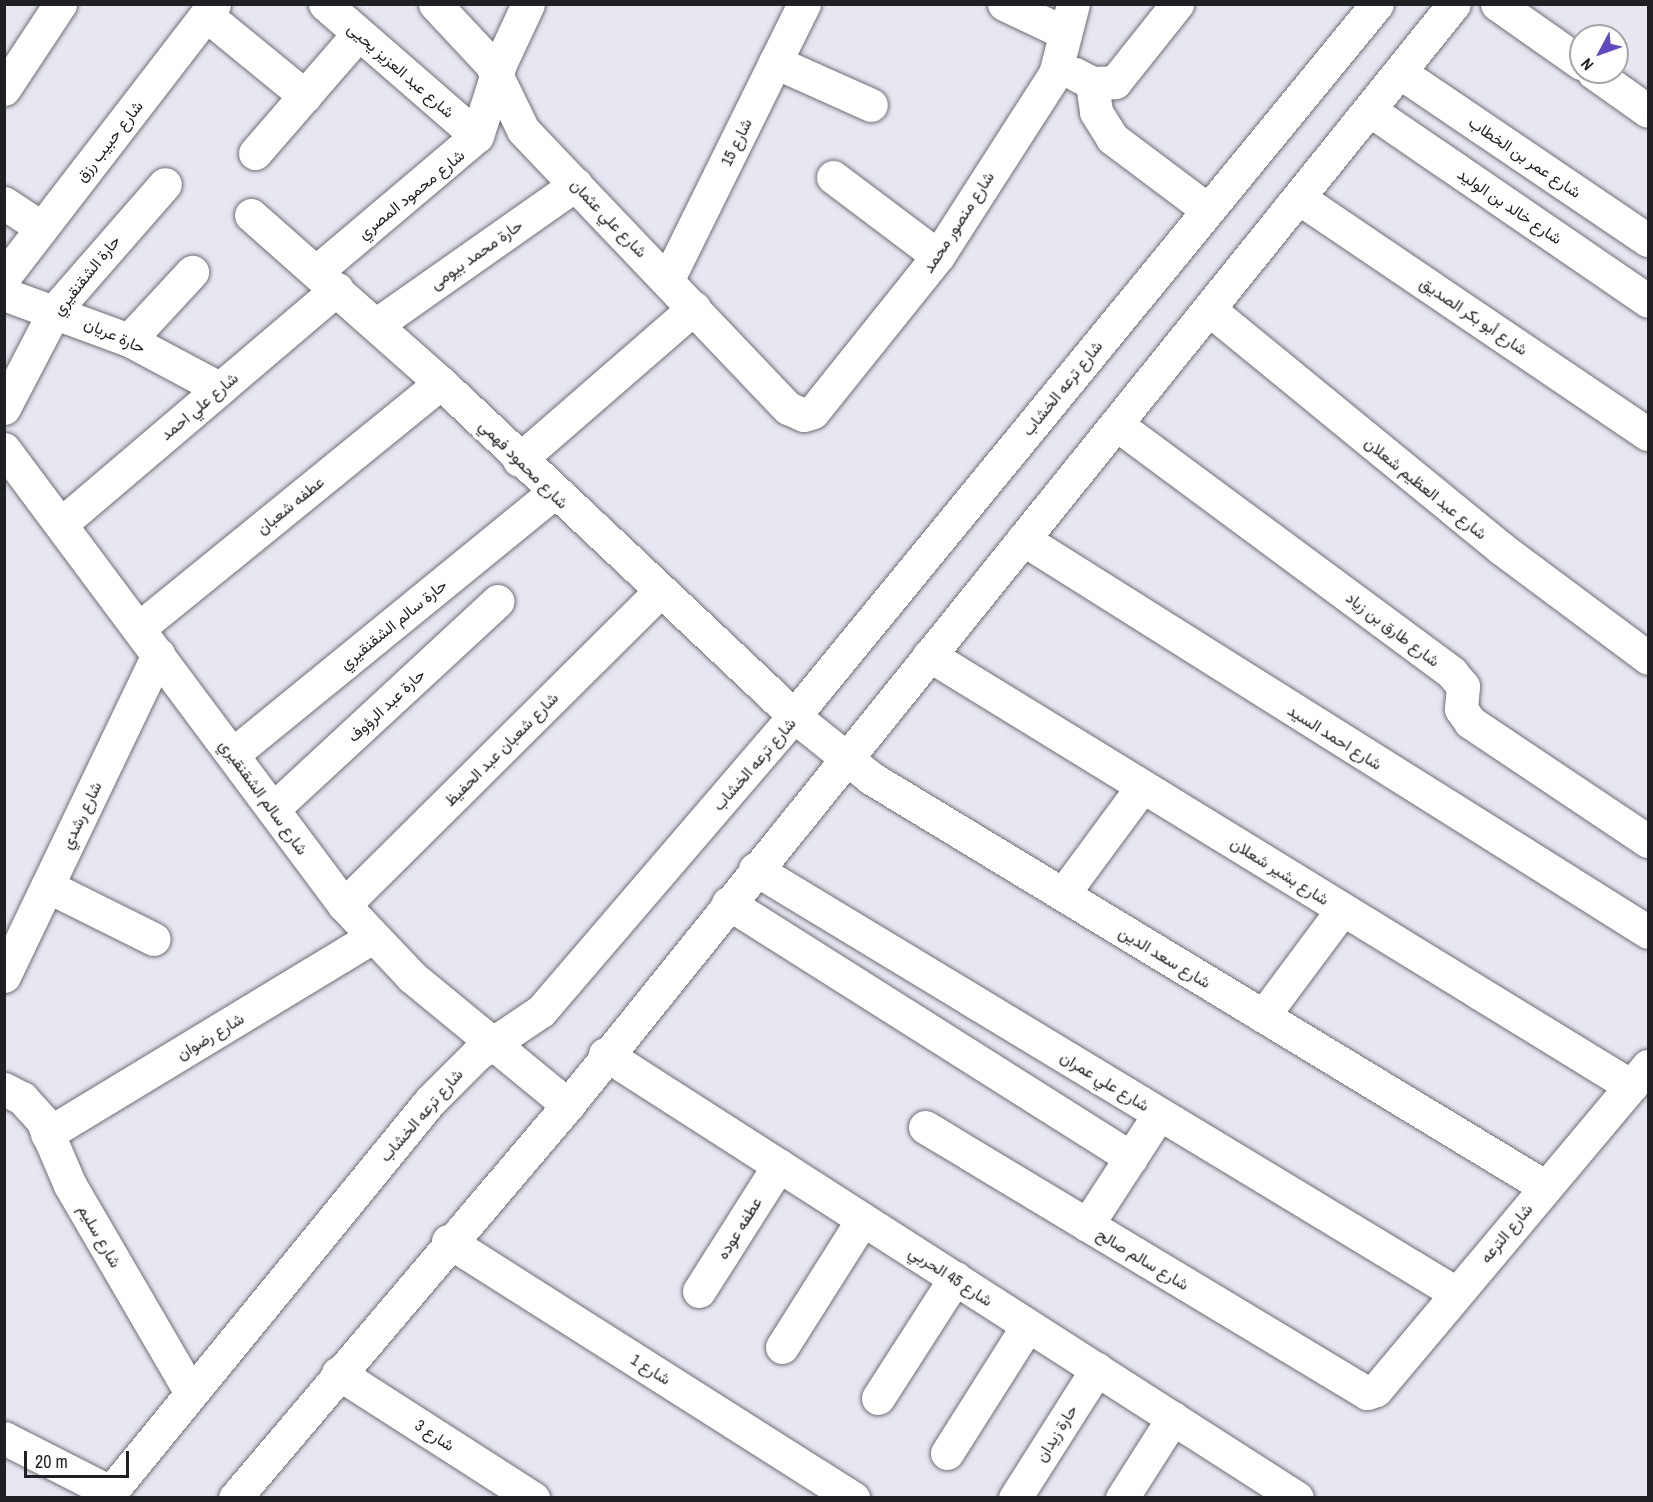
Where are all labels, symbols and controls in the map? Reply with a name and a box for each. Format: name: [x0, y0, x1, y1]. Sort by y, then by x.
street label: شارع عبد العزيز يحيى: [344, 18, 458, 122]
north arrow: [1569, 24, 1629, 84]
text: N: [1576, 54, 1598, 75]
street label: شارع حبيب رزق: [71, 97, 147, 185]
street label: شارع عمر بن الخطاب: [1465, 112, 1585, 202]
street label: شارع 15: [716, 115, 756, 169]
street label: شارع محمود المصري: [354, 145, 468, 243]
street label: شارع خالد بن الوليد: [1454, 164, 1566, 248]
street label: شارع منصور محمد: [918, 168, 998, 276]
street label: شارع علي عثمان: [567, 175, 651, 261]
street label: حارة محمد بيومى: [426, 215, 526, 293]
street label: حارة الشقنقيري: [48, 231, 124, 319]
street label: شارع أبو بكر الصديق: [1417, 273, 1531, 359]
street label: حارة عريان: [82, 313, 148, 357]
street label: شارع ترعه الخشاب: [1018, 337, 1106, 439]
street label: شارع علي احمد: [156, 368, 242, 444]
street label: شارع محمود فهمي: [476, 416, 572, 512]
street label: شارع عبد العظيم شعلان: [1361, 433, 1491, 543]
street label: عطفه شعبان: [252, 472, 328, 538]
street label: حارة سالم الشقنقيري: [336, 575, 450, 673]
street label: شارع طارق بن زياد: [1342, 588, 1444, 670]
street label: حارة عبد الرؤوف: [343, 664, 429, 746]
street label: شارع شعبان عبد الحفيظ: [440, 688, 562, 810]
street label: شارع احمد السيد: [1284, 700, 1386, 774]
street label: شارع ترعه الخشاب: [708, 714, 800, 814]
street label: شارع سالم الشقنقيري: [216, 736, 312, 858]
street label: شارع رشدي: [56, 778, 106, 852]
street label: شارع بشير شعلان: [1227, 833, 1333, 909]
street label: شارع سعد الدين: [1116, 922, 1214, 992]
street label: شارع رضوان: [173, 1008, 247, 1064]
street label: شارع علي عمران: [1057, 1047, 1153, 1115]
street label: شارع ترعه الخشاب: [375, 1065, 467, 1165]
street label: عطفه عوده: [712, 1193, 766, 1263]
street label: شارع الترعه: [1476, 1199, 1536, 1267]
street label: شارع سليم: [74, 1201, 126, 1271]
street label: شارع سالم صالح: [1093, 1224, 1193, 1294]
street label: شارع 45 الحربي: [906, 1242, 996, 1310]
street label: شارع 1: [628, 1349, 674, 1389]
street label: حارة زيدان: [1031, 1401, 1081, 1465]
street label: شارع 3: [412, 1415, 458, 1455]
scale bar: [27, 1439, 132, 1477]
text: 20 m: [35, 1449, 68, 1474]

